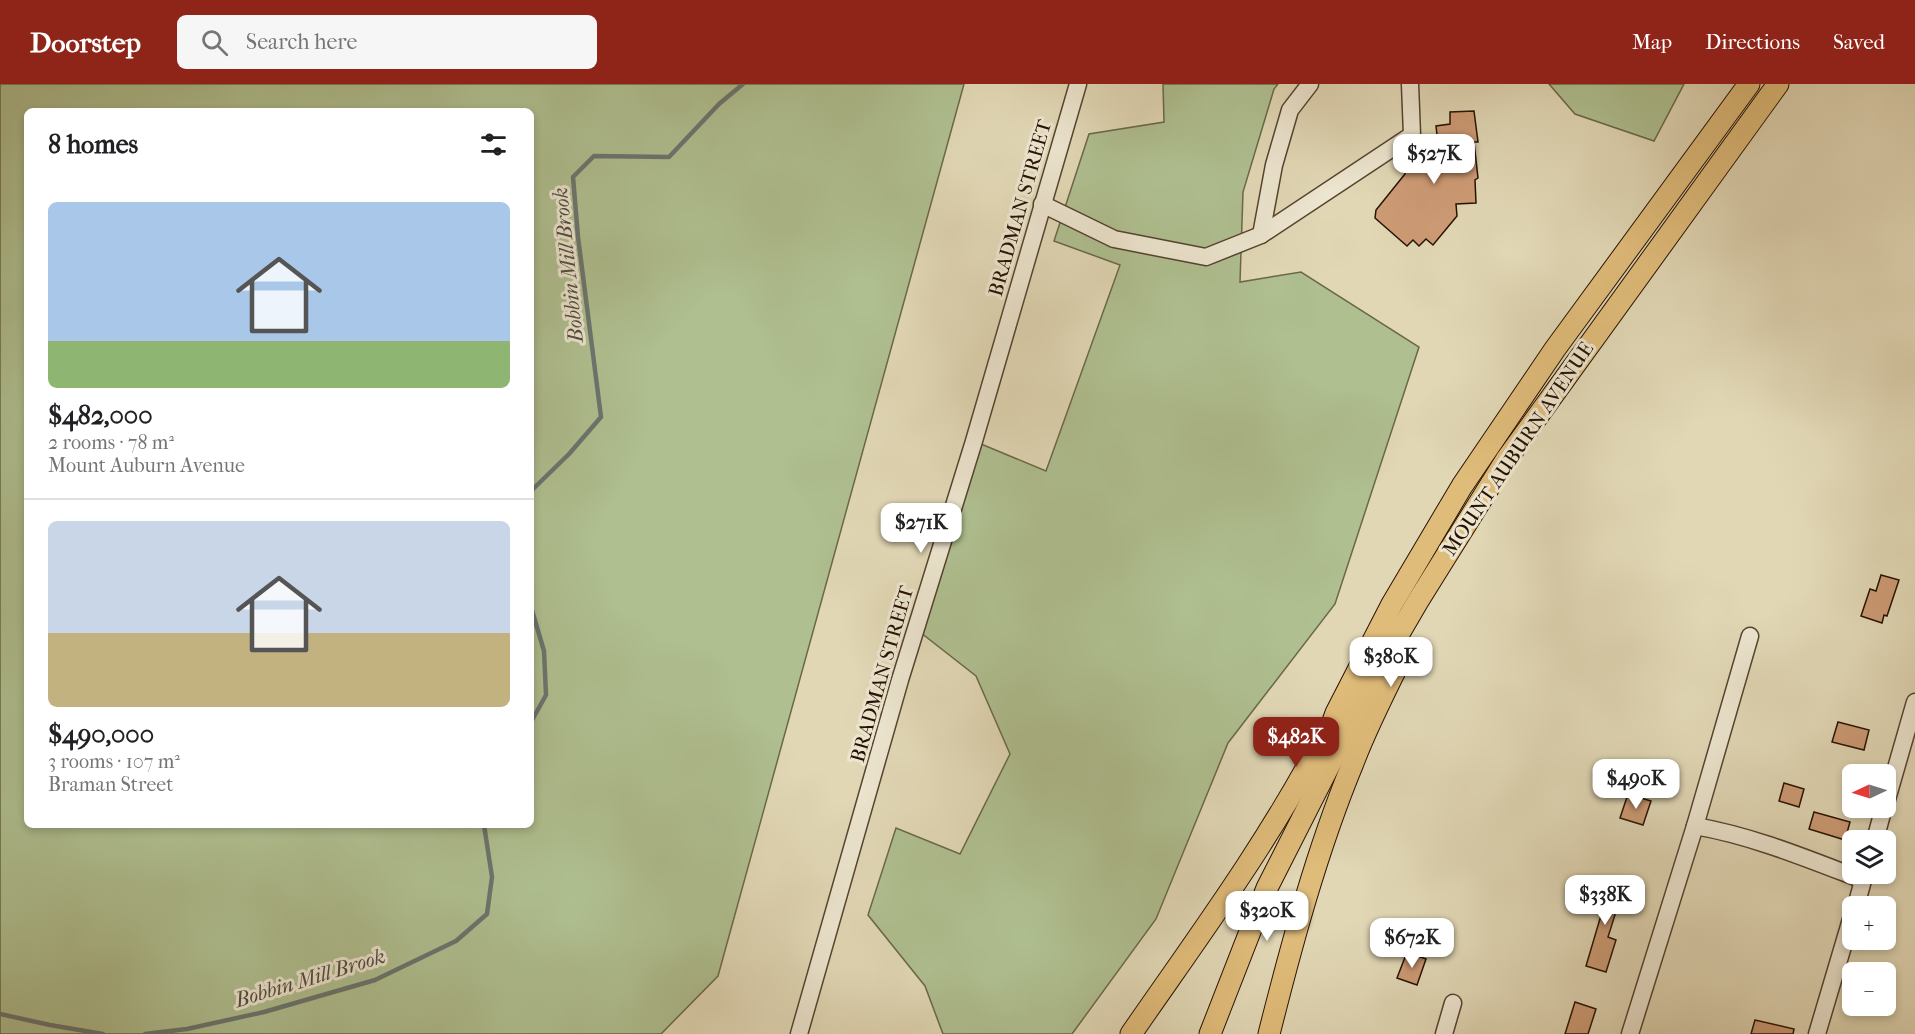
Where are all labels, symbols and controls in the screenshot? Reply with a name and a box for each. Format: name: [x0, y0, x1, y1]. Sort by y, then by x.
search box: [177, 15, 597, 69]
text: Doorstep: [30, 26, 141, 59]
icon: search: [198, 26, 231, 59]
text: Search here: [246, 29, 357, 55]
text: Map: [1632, 30, 1672, 54]
text: Directions: [1705, 30, 1800, 54]
text: Saved: [1833, 30, 1885, 54]
street label: BRADMAN STREET: [984, 117, 1056, 299]
icon: filters: [477, 128, 510, 161]
text: 8 homes: [48, 129, 138, 160]
pin: $527K: [1392, 134, 1476, 185]
text: $527K: [1407, 142, 1461, 165]
water label: Bobbin Mill Brook: [548, 186, 588, 345]
icon: home: [225, 241, 333, 349]
street label: MOUNT AUBURN AVENUE: [1438, 338, 1598, 560]
text: $482,000: [48, 400, 153, 431]
text: 2 rooms · 78 m²: [48, 431, 174, 454]
text: Mount Auburn Avenue: [48, 454, 245, 477]
pin: $271K: [879, 503, 963, 554]
text: $271K: [895, 511, 947, 534]
icon: home: [225, 560, 333, 668]
street label: BRADMAN STREET: [846, 583, 918, 765]
pin: $380K: [1349, 637, 1433, 688]
text: $380K: [1364, 645, 1418, 668]
pin: $482K: [1254, 717, 1338, 768]
text: $490,000: [48, 719, 154, 750]
text: $482K: [1267, 725, 1325, 748]
text: 3 rooms · 107 m²: [48, 750, 180, 773]
pin: $490K: [1594, 759, 1678, 810]
north arrow: [1842, 764, 1896, 818]
map controls: [1842, 764, 1896, 1016]
text: $490K: [1607, 767, 1665, 790]
text: Braman Street: [48, 773, 173, 796]
button: layers: [1842, 830, 1896, 884]
pin: $338K: [1563, 875, 1647, 926]
text: $338K: [1579, 883, 1631, 906]
pin: $320K: [1225, 891, 1309, 942]
button: +: [1842, 896, 1896, 950]
text: $320K: [1239, 899, 1295, 922]
pin: $672K: [1370, 918, 1454, 969]
text: $672K: [1384, 926, 1440, 949]
water label: Bobbin Mill Brook: [231, 944, 388, 1013]
button: −: [1842, 962, 1896, 1016]

